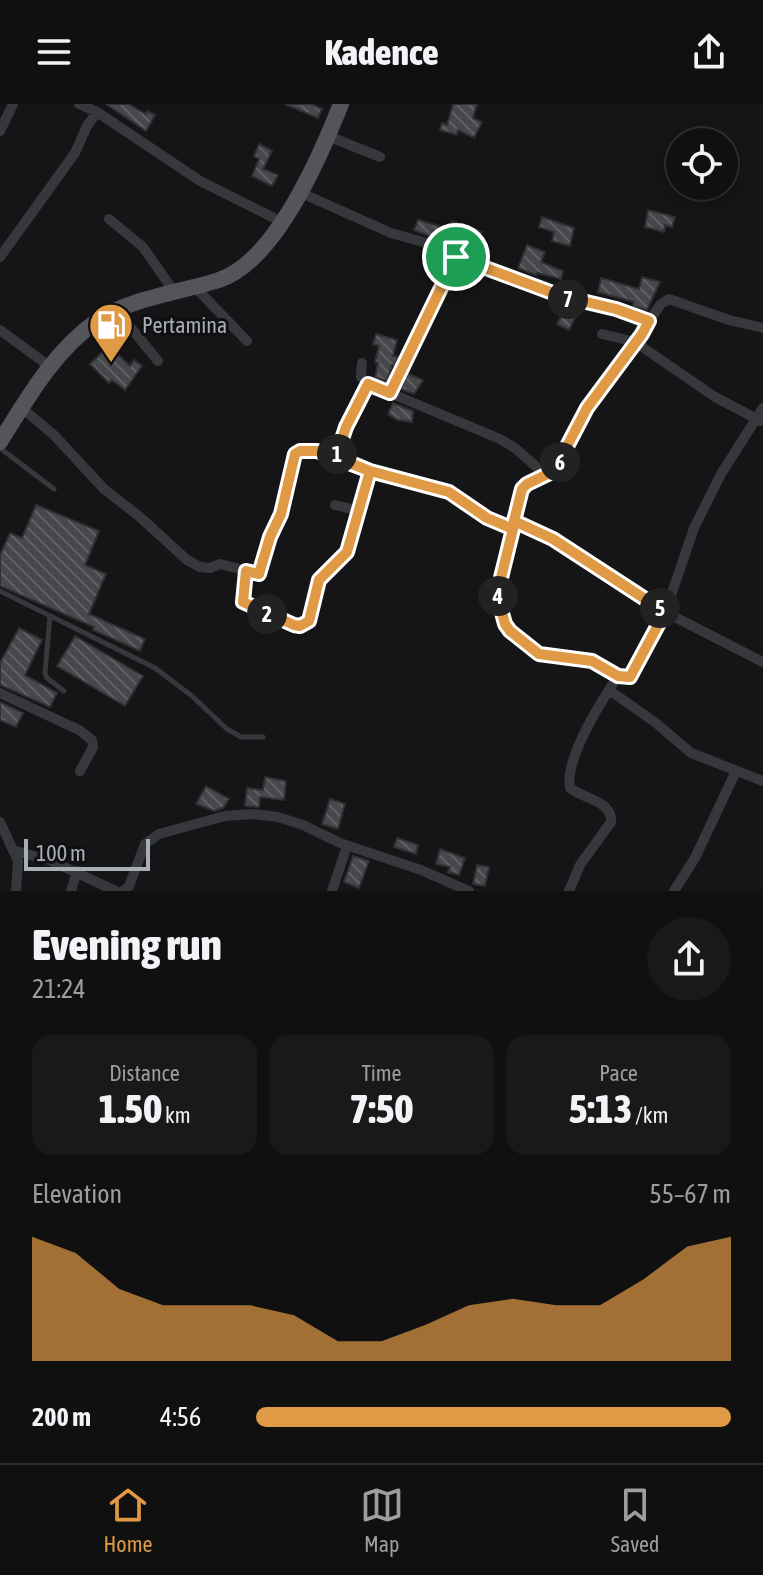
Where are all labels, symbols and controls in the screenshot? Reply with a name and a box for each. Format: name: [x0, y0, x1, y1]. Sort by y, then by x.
icon: menu: [32, 30, 76, 74]
icon: share: [687, 30, 731, 74]
text: Kadence: [324, 31, 439, 73]
map controls: [666, 128, 738, 200]
button: locate: [666, 128, 738, 200]
pin: [422, 223, 490, 291]
icon: arrive: [434, 235, 478, 279]
pin: 7: [548, 279, 588, 319]
text: 7: [563, 286, 573, 312]
fuel station icon: Pertamina: [87, 301, 135, 364]
place label: Pertamina: [142, 312, 227, 338]
pin: 1: [317, 434, 357, 474]
text: 1: [332, 441, 342, 467]
pin: 6: [540, 442, 580, 482]
text: 6: [555, 449, 565, 475]
pin: 4: [478, 576, 518, 616]
text: 4: [493, 583, 503, 609]
pin: 5: [640, 588, 680, 628]
pin: 2: [247, 594, 287, 634]
text: 5: [655, 595, 665, 621]
text: 2: [262, 601, 272, 627]
scale bar: [24, 835, 150, 871]
text: 100 m: [36, 840, 86, 866]
button: share: [647, 917, 731, 1001]
text: Evening run: [32, 919, 222, 969]
text: 21:24: [32, 974, 86, 1004]
text: Distance: [109, 1060, 180, 1086]
text: Time: [361, 1060, 402, 1086]
text: Pace: [599, 1060, 638, 1086]
text: 1.50: [98, 1086, 162, 1131]
text: 7:50: [350, 1086, 413, 1131]
text: 5:13: [569, 1086, 632, 1131]
text: km: [162, 1102, 191, 1128]
text: /km: [632, 1102, 668, 1128]
text: Elevation: [32, 1179, 122, 1209]
text: 55–67 m: [649, 1179, 731, 1209]
text: 200 m: [32, 1402, 91, 1432]
text: 4:56: [160, 1402, 201, 1432]
tab: Home: [104, 1483, 153, 1557]
tab: Map: [360, 1483, 404, 1557]
tab: Saved: [611, 1483, 659, 1557]

